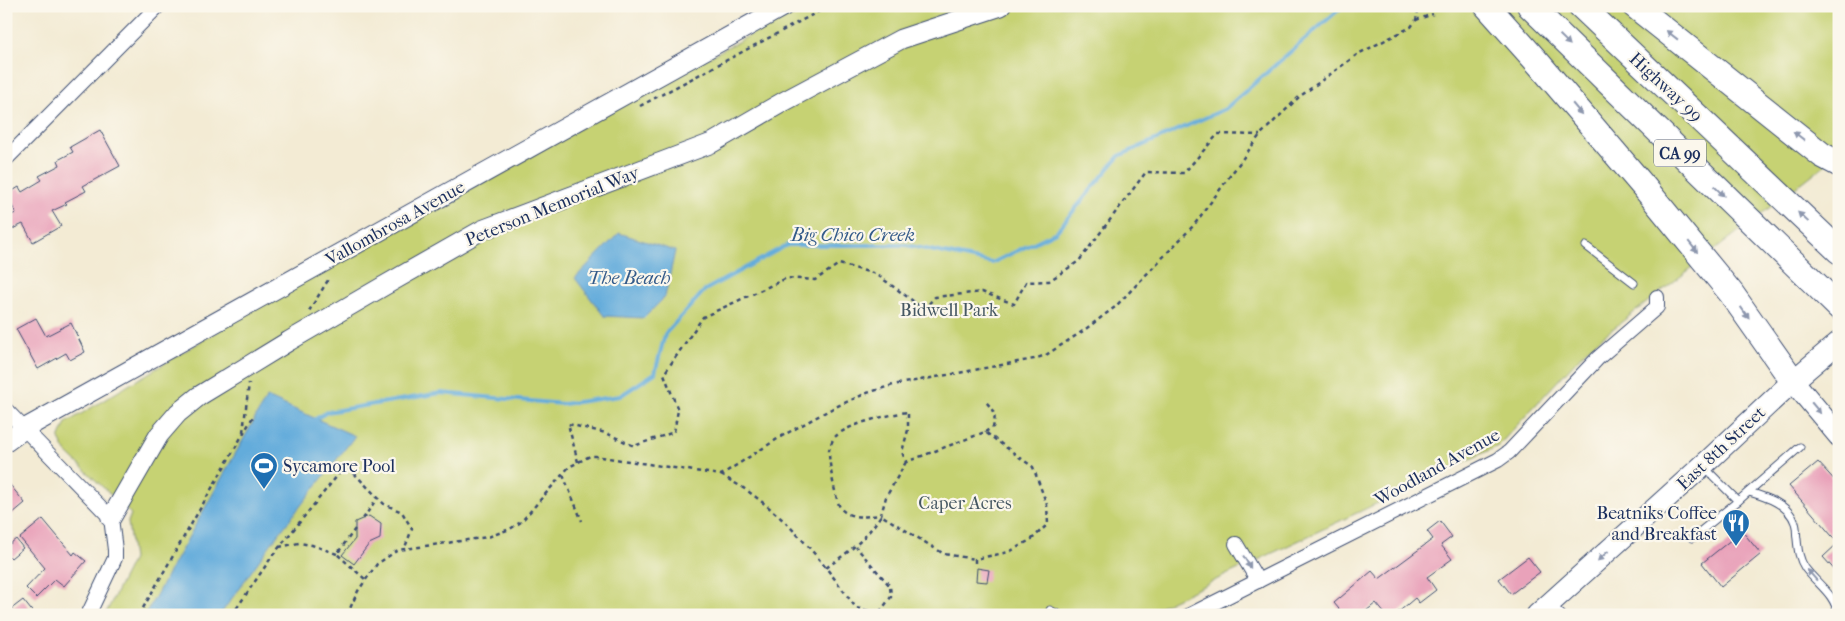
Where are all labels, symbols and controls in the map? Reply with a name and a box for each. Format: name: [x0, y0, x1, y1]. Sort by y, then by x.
one-way arrow: [1665, 30, 1678, 41]
one-way arrow: [1558, 34, 1570, 46]
street label: Highway 99: [1625, 48, 1707, 127]
one-way arrow: [1572, 102, 1583, 115]
one-way arrow: [1793, 131, 1806, 142]
road number: CA 99: [1654, 140, 1706, 167]
street label: Peterson Memorial Way: [462, 161, 643, 251]
street label: Vallombrosa Avenue: [321, 176, 468, 271]
one-way arrow: [1712, 184, 1724, 196]
one-way arrow: [1798, 211, 1810, 223]
water label: Big Chico Creek: [790, 224, 915, 246]
one-way arrow: [1687, 240, 1699, 252]
water label: The Beach: [587, 267, 671, 289]
park label: Bidwell Park: [900, 300, 999, 321]
one-way arrow: [1740, 306, 1750, 320]
street label: East 8th Street: [1673, 402, 1770, 495]
one-way arrow: [1810, 402, 1822, 414]
street label: Woodland Avenue: [1370, 424, 1504, 511]
sports icon: Sycamore Pool: [249, 451, 279, 490]
place label: Sycamore Pool: [283, 456, 395, 477]
park label: Caper Acres: [918, 493, 1012, 514]
place label: Beatniks Coffee and Breakfast: [1596, 503, 1718, 545]
restaurant icon: Beatniks Coffee and Breakfast: [1721, 508, 1751, 547]
one-way arrow: [1597, 550, 1609, 562]
one-way arrow: [1243, 556, 1252, 569]
one-way arrow: [1806, 570, 1818, 582]

